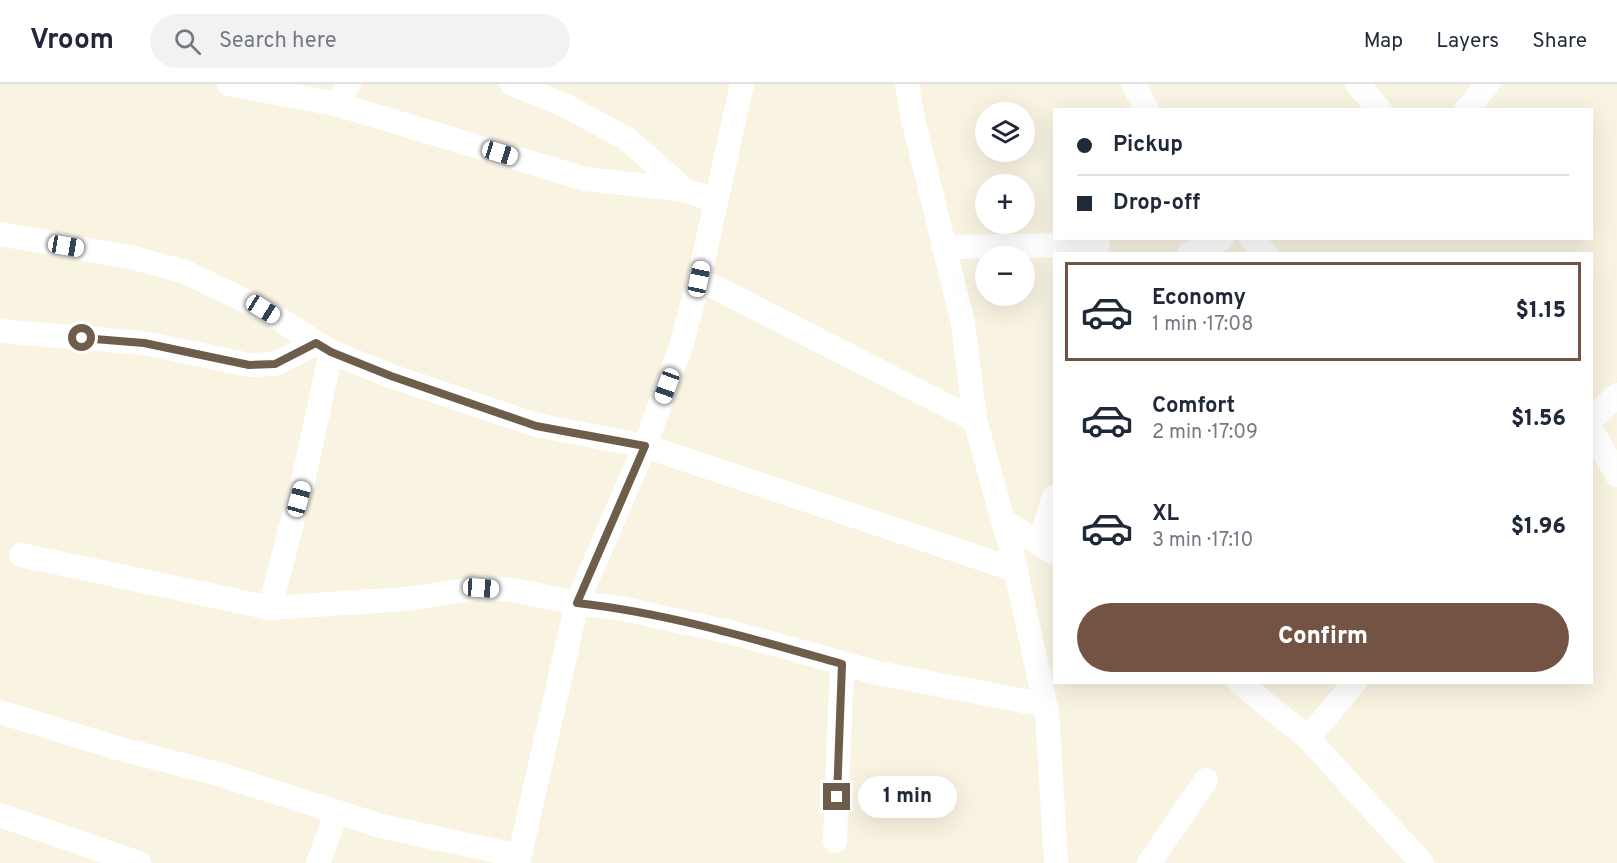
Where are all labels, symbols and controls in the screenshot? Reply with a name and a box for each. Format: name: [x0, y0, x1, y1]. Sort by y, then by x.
search box: [150, 14, 570, 68]
text: Vroom: [30, 23, 114, 59]
icon: search: [171, 25, 204, 58]
text: Search here: [219, 28, 337, 55]
text: Map: [1364, 28, 1403, 55]
text: Layers: [1436, 28, 1499, 55]
text: Share: [1532, 28, 1587, 55]
map controls: [975, 102, 1035, 306]
button: layers: [975, 102, 1035, 162]
text: Pickup: [1113, 132, 1183, 159]
car: [480, 139, 520, 167]
button: +: [975, 174, 1035, 234]
text: Drop-off: [1113, 190, 1200, 217]
car: [47, 234, 85, 258]
button: −: [975, 246, 1035, 306]
car: [686, 260, 712, 298]
icon: car: [1080, 285, 1134, 339]
text: Economy: [1152, 285, 1246, 312]
car: [243, 292, 283, 326]
text: $1.15: [1516, 298, 1566, 325]
text: 1 min · 17:08: [1152, 312, 1253, 338]
route start: [68, 324, 95, 351]
car: [652, 366, 682, 406]
icon: car: [1080, 393, 1134, 447]
text: Comfort: [1152, 393, 1235, 420]
text: $1.56: [1511, 406, 1566, 433]
text: 2 min · 17:09: [1152, 420, 1258, 446]
car: [286, 479, 312, 519]
icon: car: [1080, 501, 1134, 555]
text: XL: [1152, 501, 1179, 528]
text: $1.96: [1511, 514, 1566, 541]
text: 3 min · 17:10: [1152, 528, 1253, 554]
car: [462, 578, 500, 598]
button: Confirm: [1077, 603, 1569, 672]
callout: 1 min: [858, 776, 957, 818]
route end: [823, 783, 850, 810]
text: 1 min: [883, 784, 932, 810]

